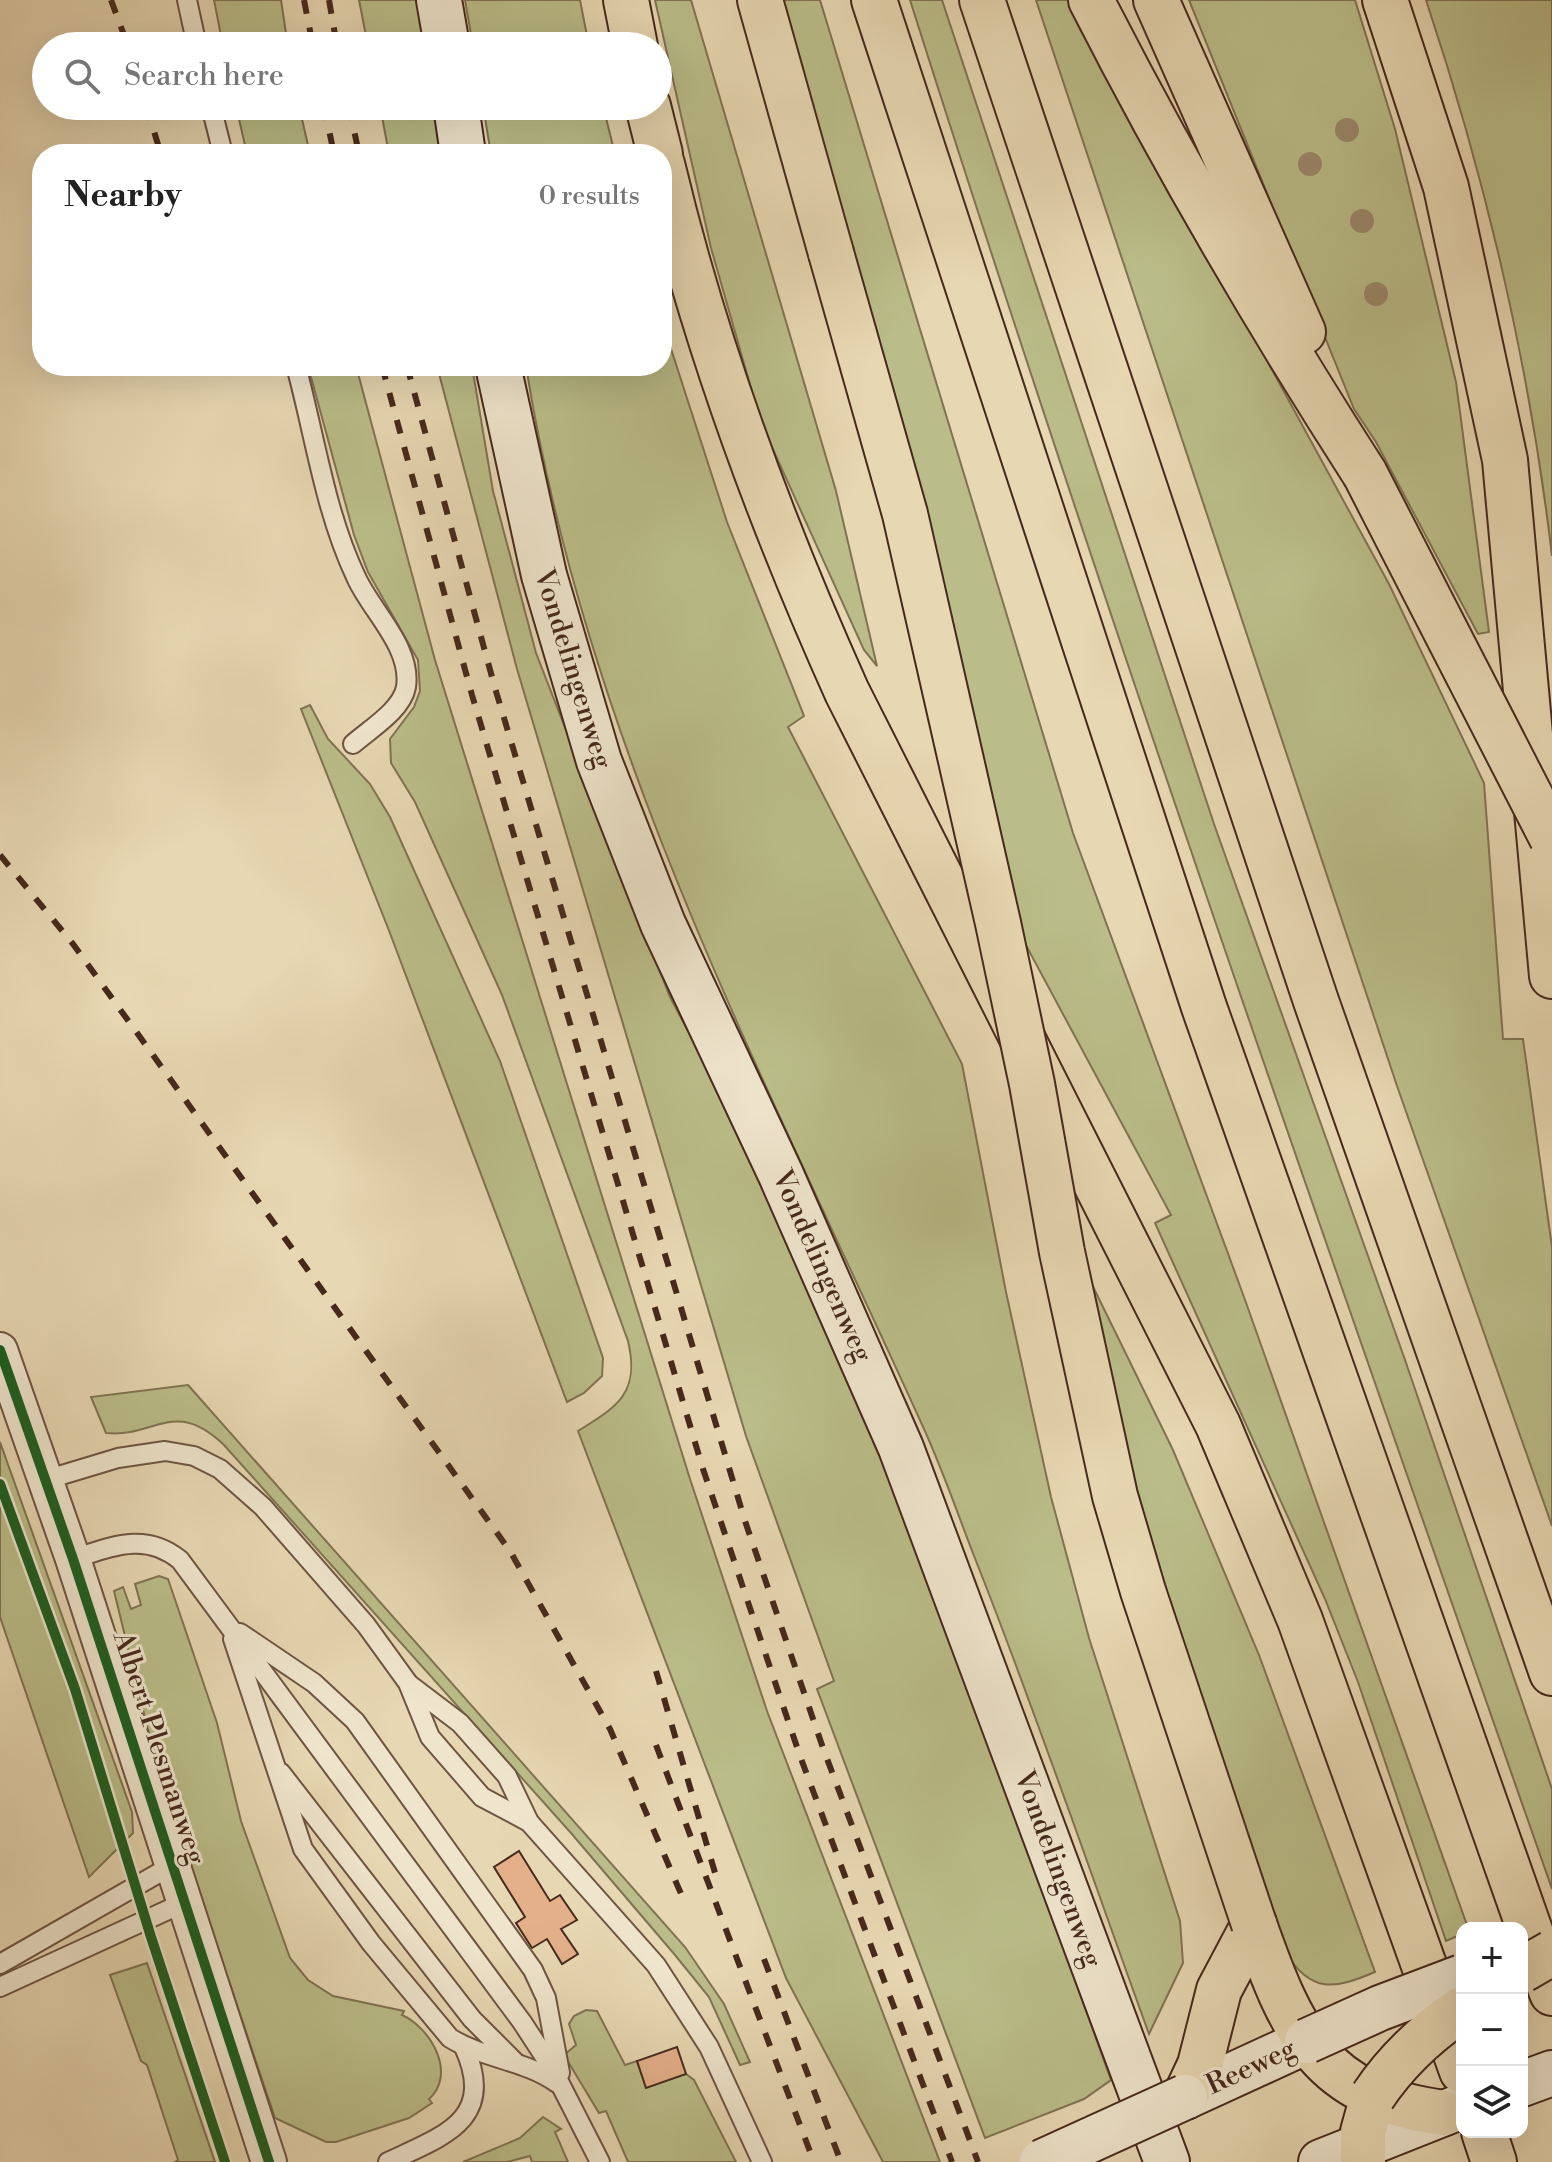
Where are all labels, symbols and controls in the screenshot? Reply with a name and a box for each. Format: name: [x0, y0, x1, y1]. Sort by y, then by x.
search box: [32, 32, 672, 120]
icon: search: [60, 54, 104, 98]
text: Search here: [124, 57, 284, 95]
text: Nearby: [64, 175, 182, 217]
text: 0 results: [539, 180, 640, 212]
street label: Vondelingenweg: [526, 564, 620, 774]
street label: Vondelingenweg: [764, 1163, 880, 1368]
street label: Albert Plesmanweg: [104, 1626, 213, 1869]
street label: Vondelingenweg: [1006, 1765, 1110, 1973]
map controls: [1456, 1922, 1528, 2138]
button: +: [1456, 1922, 1528, 1994]
button: −: [1456, 1994, 1528, 2066]
street label: Reeweg: [1200, 2031, 1302, 2103]
button: layers: [1456, 2066, 1528, 2138]

